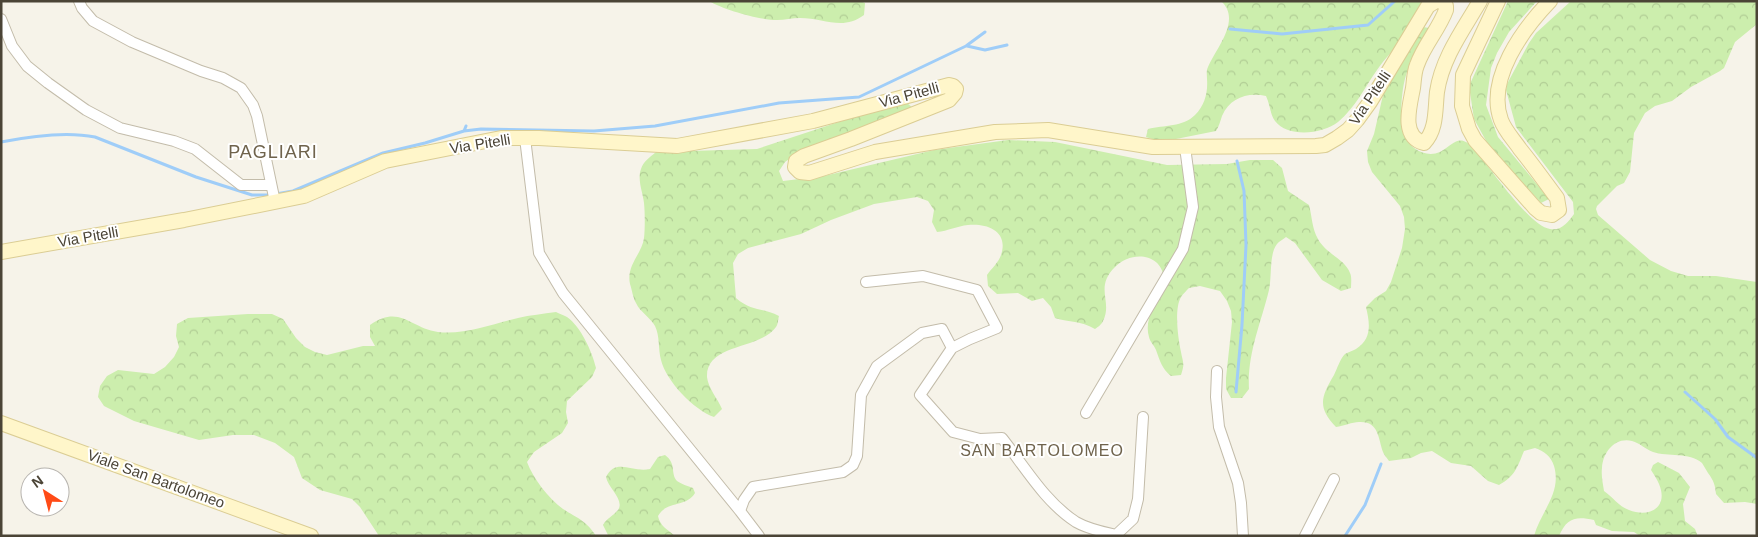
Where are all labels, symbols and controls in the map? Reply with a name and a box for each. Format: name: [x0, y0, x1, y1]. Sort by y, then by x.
street label: Via Pitelli: [1345, 68, 1394, 128]
street label: Via Pitelli: [877, 78, 941, 111]
street label: Via Pitelli: [448, 130, 512, 157]
district label: PAGLIARI: [228, 142, 318, 162]
street label: Via Pitelli: [56, 223, 120, 250]
district label: SAN BARTOLOMEO: [960, 442, 1124, 459]
street label: Viale San Bartolomeo: [85, 446, 227, 511]
north arrow: [20, 467, 70, 517]
text: N: [29, 472, 46, 491]

